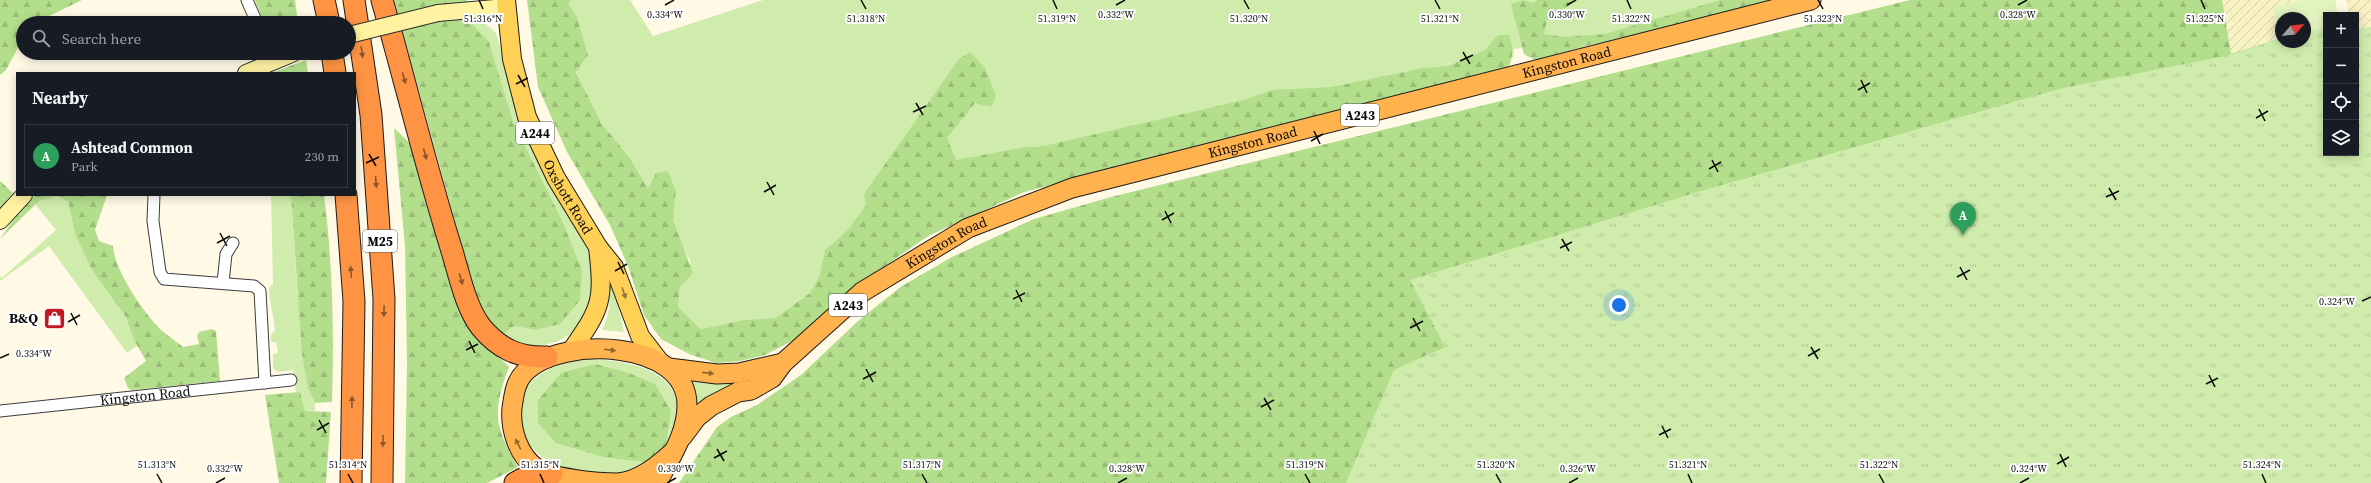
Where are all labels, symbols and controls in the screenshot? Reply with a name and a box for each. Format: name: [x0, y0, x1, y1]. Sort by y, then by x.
text: 0.334°W: [647, 8, 683, 21]
text: 0.332°W: [1098, 8, 1134, 21]
text: 0.330°W: [1549, 8, 1585, 21]
text: 0.328°W: [2000, 8, 2036, 21]
text: 51.316°N: [464, 12, 502, 25]
text: 51.318°N: [847, 12, 885, 25]
text: 51.319°N: [1038, 12, 1076, 25]
text: 51.320°N: [1230, 12, 1268, 25]
text: 51.321°N: [1421, 12, 1459, 25]
text: 51.322°N: [1612, 12, 1650, 25]
text: 51.323°N: [1804, 12, 1842, 25]
text: 51.325°N: [2186, 12, 2224, 25]
north arrow: [2275, 12, 2311, 48]
map controls: [2323, 12, 2359, 156]
button: +: [2323, 12, 2359, 48]
search box: [16, 16, 356, 60]
icon: search: [30, 27, 52, 49]
text: Search here: [62, 28, 141, 49]
street label: Kingston Road: [1520, 41, 1613, 83]
one-way arrow: [359, 46, 365, 58]
button: −: [2323, 48, 2359, 84]
one-way arrow: [401, 72, 407, 84]
button: locate: [2323, 84, 2359, 120]
text: Nearby: [32, 86, 88, 110]
road number: A243: [1341, 104, 1379, 126]
button: layers: [2323, 120, 2359, 156]
street label: Kingston Road: [1206, 121, 1299, 163]
road number: A244: [516, 122, 554, 144]
text: Ashtead Common: [71, 137, 193, 158]
text: A: [42, 148, 50, 165]
text: 230 m: [305, 148, 339, 165]
one-way arrow: [422, 148, 428, 160]
street label: Oxshott Road: [539, 156, 598, 238]
text: Park: [71, 158, 98, 175]
one-way arrow: [372, 176, 379, 188]
pin: A: [1950, 202, 1976, 235]
street label: Kingston Road: [901, 212, 990, 274]
road number: M25: [363, 230, 397, 252]
one-way arrow: [348, 266, 355, 278]
one-way arrow: [458, 273, 464, 285]
one-way arrow: [622, 287, 628, 299]
road number: A243: [829, 294, 867, 316]
your location: [1609, 295, 1629, 315]
text: 0.324°W: [2319, 295, 2355, 308]
shop icon: B&Q: [41, 305, 67, 331]
one-way arrow: [381, 305, 387, 318]
place label: B&Q: [9, 308, 38, 328]
text: 0.334°W: [16, 347, 52, 360]
one-way arrow: [603, 347, 616, 353]
one-way arrow: [701, 370, 714, 376]
street label: Kingston Road: [99, 381, 192, 410]
one-way arrow: [349, 396, 356, 408]
one-way arrow: [380, 435, 386, 448]
one-way arrow: [515, 438, 521, 450]
text: 51.313°N: [138, 458, 176, 471]
text: 51.314°N: [329, 458, 367, 471]
text: 51.315°N: [521, 458, 559, 471]
text: 51.317°N: [903, 458, 941, 471]
text: 51.319°N: [1286, 458, 1324, 471]
text: 51.320°N: [1477, 458, 1515, 471]
text: 51.321°N: [1669, 458, 1707, 471]
text: 51.322°N: [1860, 458, 1898, 471]
text: 51.324°N: [2243, 458, 2281, 471]
text: 0.332°W: [207, 462, 243, 475]
text: 0.330°W: [658, 462, 694, 475]
text: 0.328°W: [1109, 462, 1145, 475]
text: 0.326°W: [1560, 462, 1596, 475]
text: 0.324°W: [2011, 462, 2047, 475]

